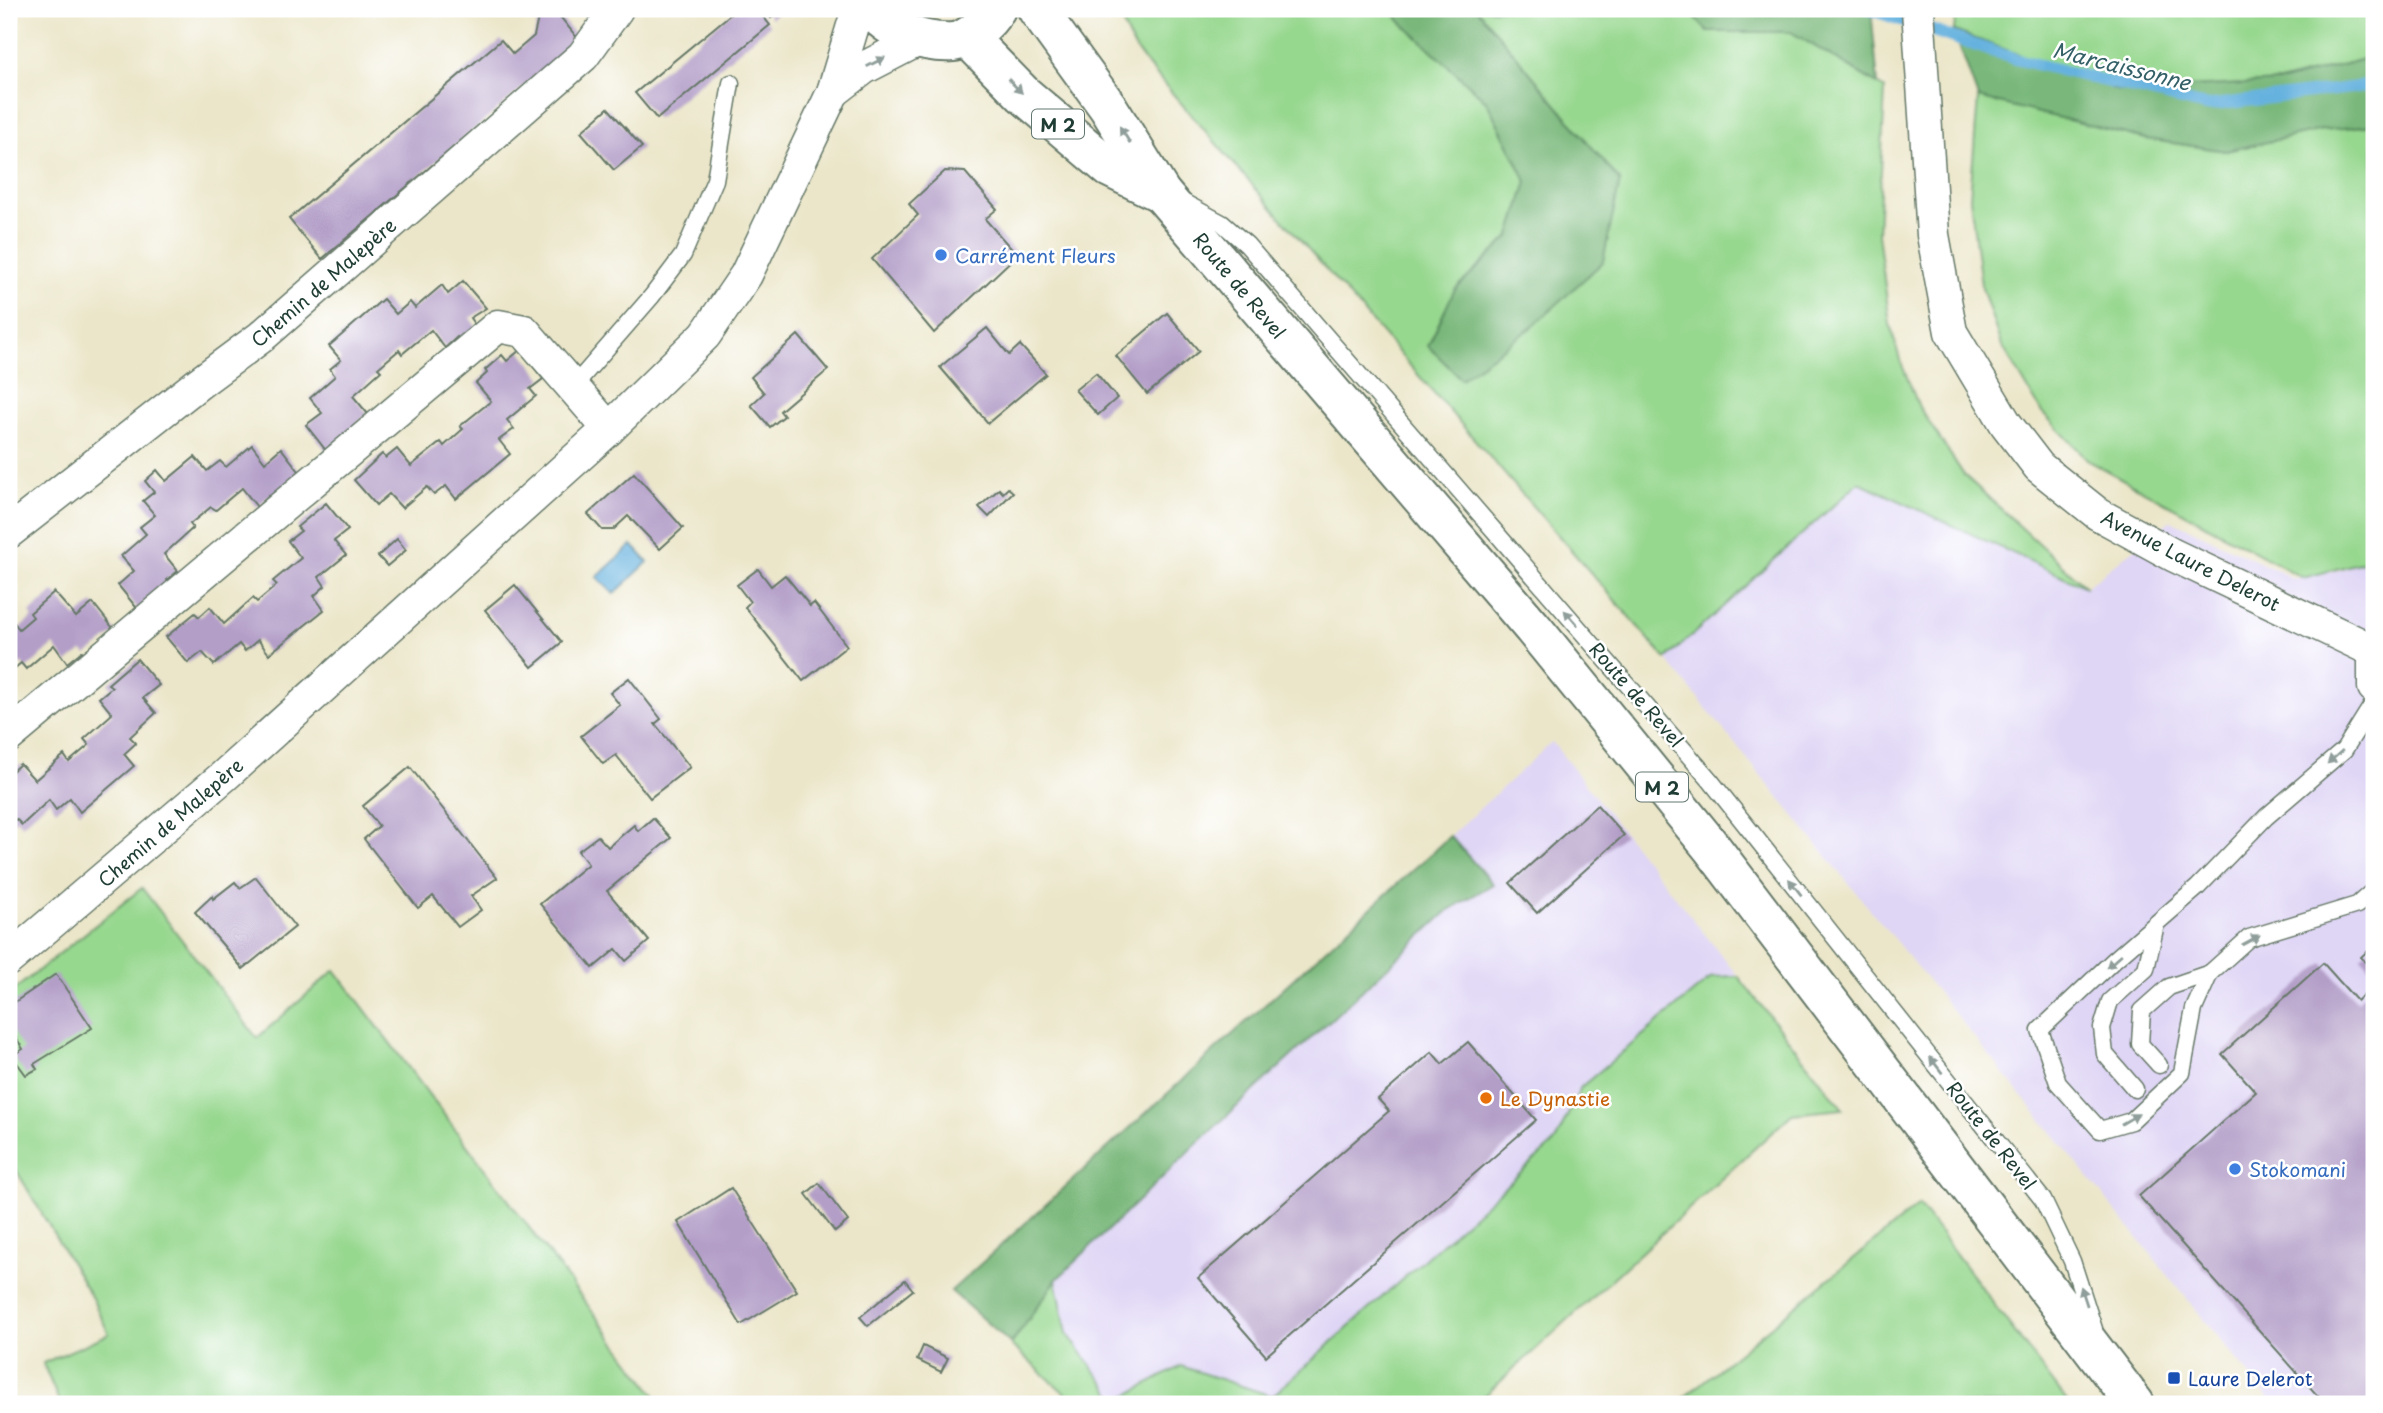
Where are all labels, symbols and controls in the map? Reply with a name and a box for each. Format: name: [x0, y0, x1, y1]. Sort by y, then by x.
water label: Marcaissonne: [2050, 32, 2196, 98]
one-way arrow: [866, 56, 886, 68]
one-way arrow: [1006, 77, 1023, 93]
road number: M 2: [1032, 110, 1084, 139]
one-way arrow: [1118, 125, 1131, 145]
street label: Chemin de Malepère: [244, 211, 402, 353]
street label: Route de Revel: [1187, 226, 1293, 344]
place label: Carrément Fleurs: [955, 241, 1116, 269]
marker: Carrément Fleurs: [933, 247, 949, 263]
street label: Avenue Laure Delerot: [2097, 503, 2285, 617]
one-way arrow: [1563, 609, 1579, 627]
street label: Route de Revel: [1583, 635, 1691, 753]
one-way arrow: [2326, 749, 2344, 765]
street label: Chemin de Malepère: [91, 751, 249, 893]
road number: M 2: [1636, 772, 1688, 802]
one-way arrow: [1788, 878, 1803, 895]
one-way arrow: [2241, 934, 2261, 946]
one-way arrow: [2105, 953, 2123, 969]
one-way arrow: [1929, 1057, 1944, 1075]
street label: Route de Revel: [1941, 1075, 2043, 1195]
place label: Le Dynastie: [1500, 1084, 1610, 1112]
marker: Le Dynastie: [1478, 1090, 1494, 1106]
one-way arrow: [2120, 1113, 2140, 1126]
place label: Stokomani: [2249, 1155, 2346, 1183]
marker: Stokomani: [2227, 1161, 2243, 1177]
one-way arrow: [2078, 1285, 2088, 1306]
place label: Laure Delerot: [2188, 1364, 2313, 1392]
marker: Laure Delerot: [2166, 1370, 2182, 1386]

